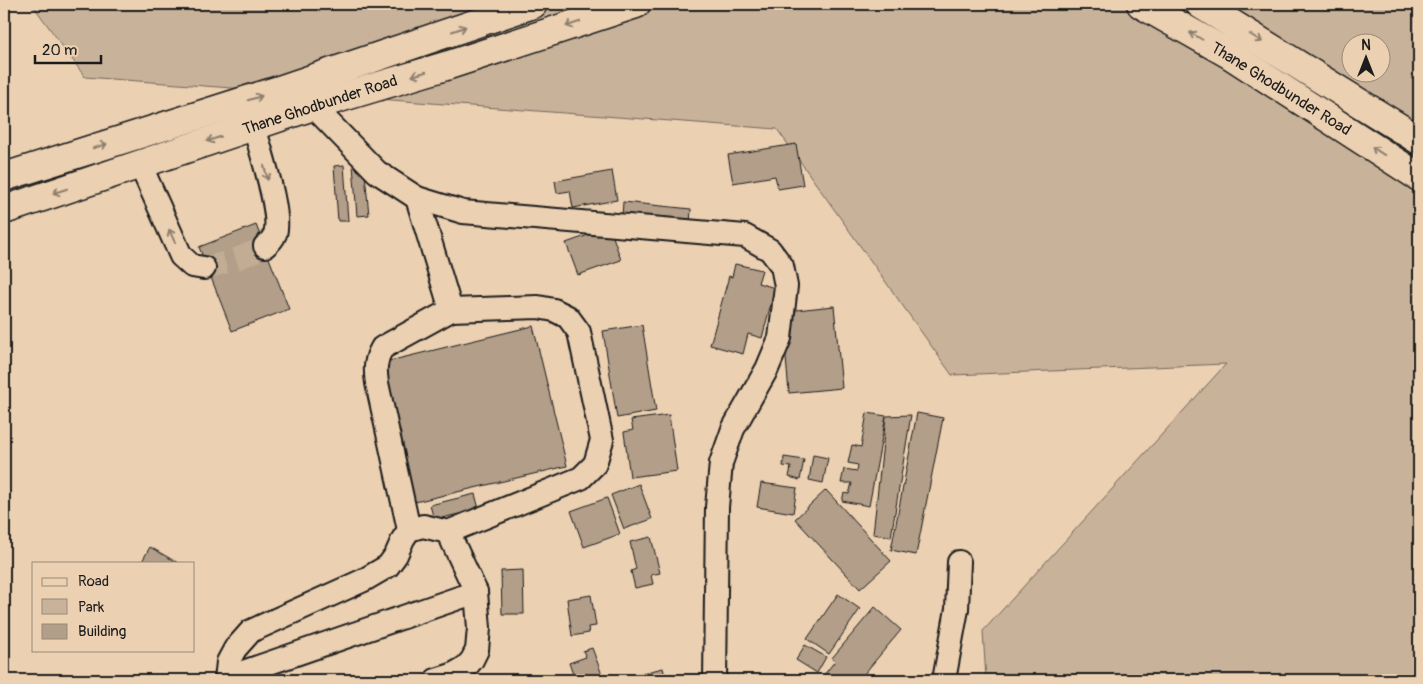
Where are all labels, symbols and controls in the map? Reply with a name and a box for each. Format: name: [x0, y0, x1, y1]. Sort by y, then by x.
one-way arrow: [566, 20, 582, 30]
one-way arrow: [451, 24, 466, 33]
one-way arrow: [1190, 30, 1204, 40]
scale bar: [35, 32, 101, 64]
north arrow: [1340, 32, 1390, 82]
one-way arrow: [1249, 33, 1263, 43]
text: N: [1361, 37, 1371, 54]
street label: Thane Ghodbunder Road: [1207, 38, 1355, 140]
text: 20 m: [42, 41, 77, 60]
one-way arrow: [411, 70, 427, 80]
street label: Thane Ghodbunder Road: [240, 71, 400, 139]
one-way arrow: [247, 92, 263, 102]
one-way arrow: [206, 135, 222, 145]
one-way arrow: [92, 141, 108, 151]
one-way arrow: [1372, 145, 1386, 155]
one-way arrow: [262, 165, 272, 181]
one-way arrow: [52, 187, 68, 196]
one-way arrow: [167, 229, 177, 244]
legend: [32, 562, 195, 652]
text: Road: [78, 572, 109, 591]
text: Park: [78, 598, 105, 617]
text: Building: [78, 622, 126, 641]

